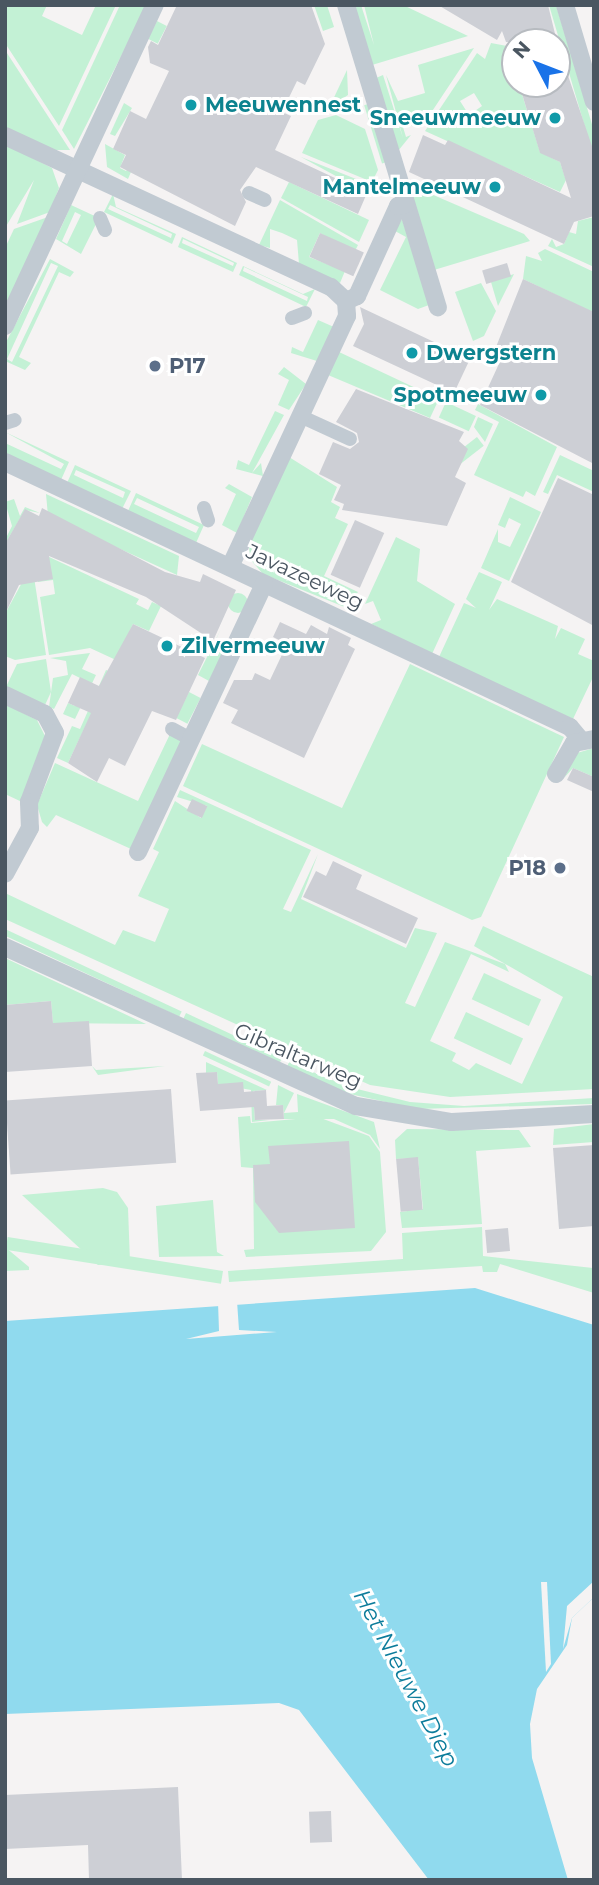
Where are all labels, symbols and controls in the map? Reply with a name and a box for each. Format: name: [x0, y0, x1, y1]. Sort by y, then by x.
north arrow: [501, 28, 571, 98]
text: N: [508, 37, 535, 63]
place label: Meeuwennest: [205, 92, 361, 118]
marker: Meeuwennest: [183, 97, 199, 113]
place label: Sneeuwmeeuw: [370, 105, 541, 131]
marker: Sneeuwmeeuw: [547, 110, 563, 126]
place label: Mantelmeeuw: [322, 174, 481, 200]
marker: Mantelmeeuw: [487, 179, 503, 195]
place label: Dwergstern: [426, 340, 556, 366]
marker: Dwergstern: [404, 345, 420, 361]
place label: P17: [169, 353, 206, 379]
marker: P17: [147, 358, 163, 374]
place label: Spotmeeuw: [394, 382, 527, 408]
marker: Spotmeeuw: [533, 387, 549, 403]
street label: Javazeeweg: [242, 539, 368, 615]
place label: Zilvermeeuw: [181, 633, 325, 659]
marker: Zilvermeeuw: [159, 638, 175, 654]
place label: P18: [509, 855, 546, 881]
marker: P18: [552, 860, 568, 876]
street label: Gibraltarweg: [230, 1018, 366, 1094]
water label: Het Nieuwe Diep: [348, 1585, 464, 1771]

